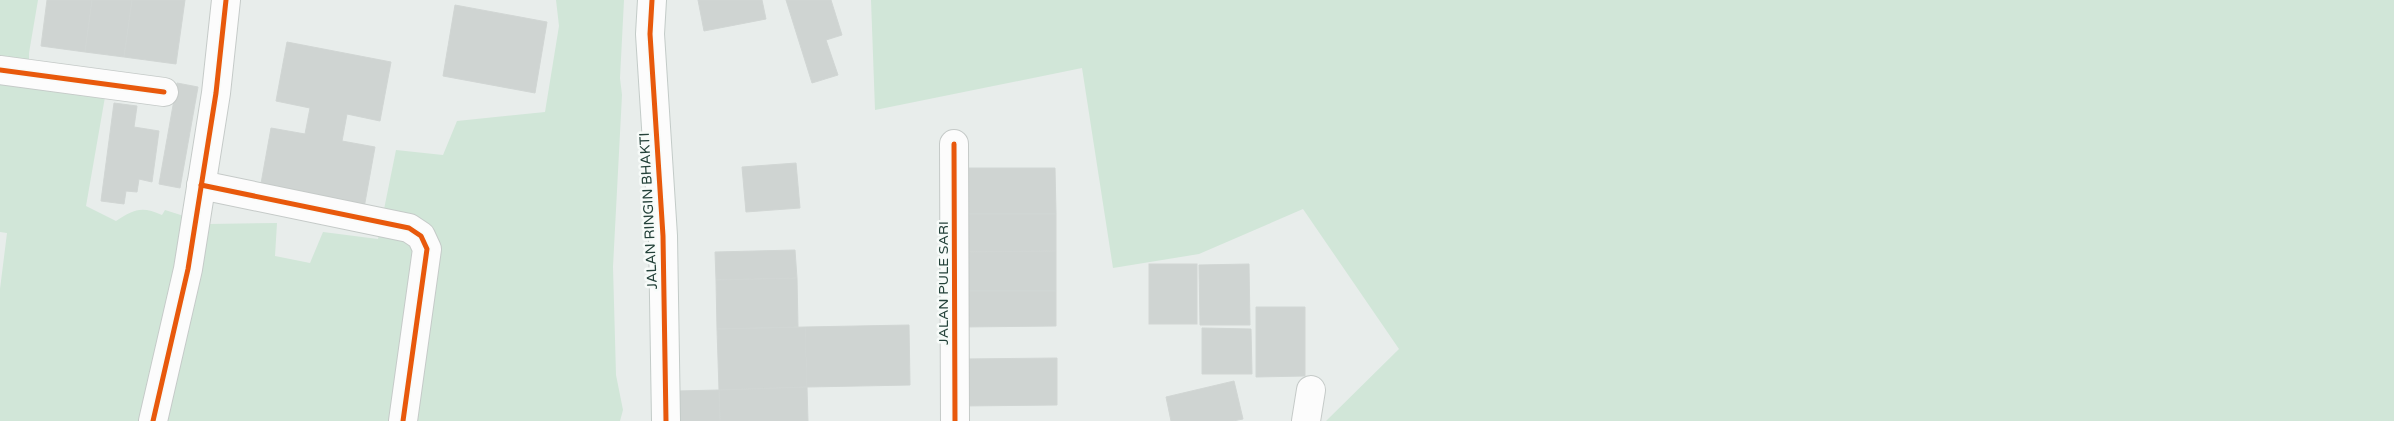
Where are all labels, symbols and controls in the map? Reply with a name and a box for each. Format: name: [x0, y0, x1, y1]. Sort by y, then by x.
street label: JALAN RINGIN BHAKTI: [636, 132, 661, 290]
street label: JALAN PULE SARI: [935, 221, 952, 345]

